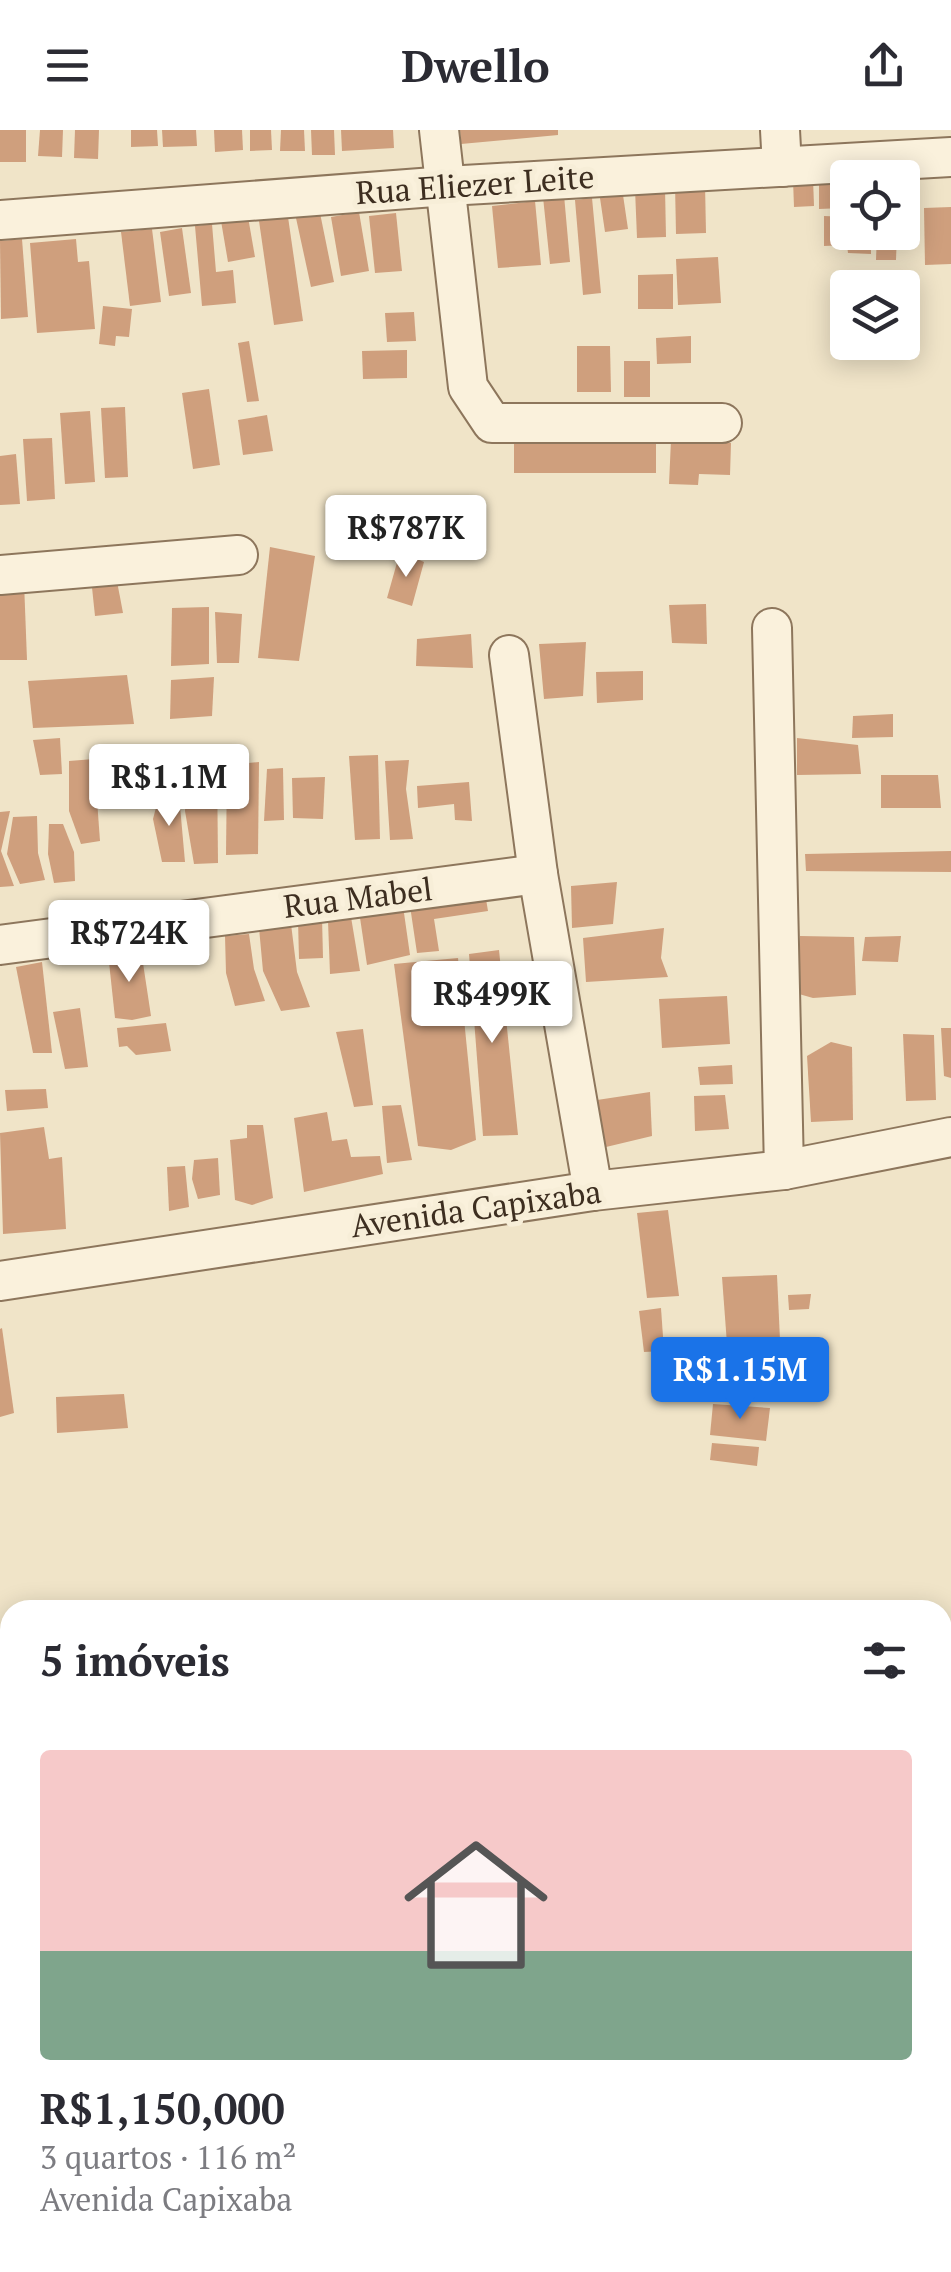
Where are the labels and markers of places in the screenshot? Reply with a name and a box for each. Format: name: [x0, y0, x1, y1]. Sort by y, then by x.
pin: R$787K: [325, 495, 487, 580]
pin: R$1.1M: [88, 744, 250, 829]
pin: R$724K: [48, 900, 210, 985]
pin: R$499K: [411, 961, 573, 1046]
pin: R$1.15M: [648, 1337, 832, 1422]

